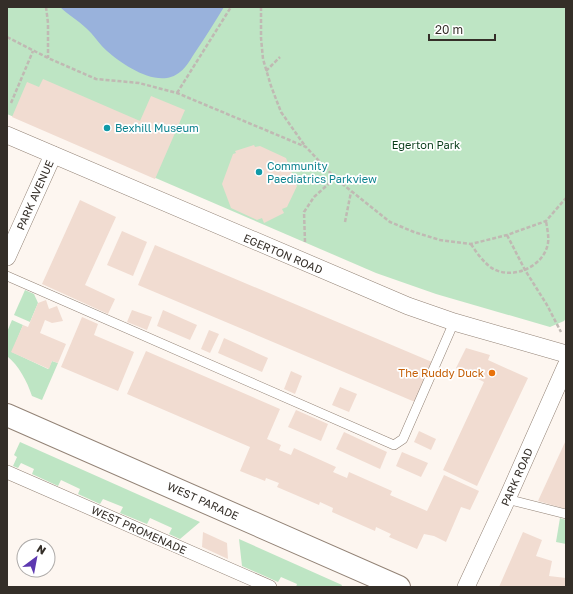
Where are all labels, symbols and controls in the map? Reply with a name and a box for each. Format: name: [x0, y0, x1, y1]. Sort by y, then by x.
scale bar: [429, 16, 495, 42]
text: 20 m: [435, 22, 463, 37]
place label: Bexhill Museum: [115, 121, 199, 134]
marker: Bexhill Museum: [102, 123, 112, 133]
park label: Egerton Park: [392, 138, 460, 151]
street label: PARK AVENUE: [13, 158, 56, 232]
place label: Community Paediatrics Parkview: [267, 159, 377, 185]
marker: Community Paediatrics Parkview: [254, 167, 264, 177]
street label: EGERTON ROAD: [242, 231, 325, 276]
place label: The Ruddy Duck: [398, 366, 484, 379]
marker: The Ruddy Duck: [487, 368, 497, 378]
street label: PARK ROAD: [498, 446, 535, 508]
street label: WEST PARADE: [166, 479, 241, 522]
street label: WEST PROMENADE: [90, 503, 189, 557]
north arrow: [16, 538, 56, 578]
text: N: [35, 541, 49, 557]

